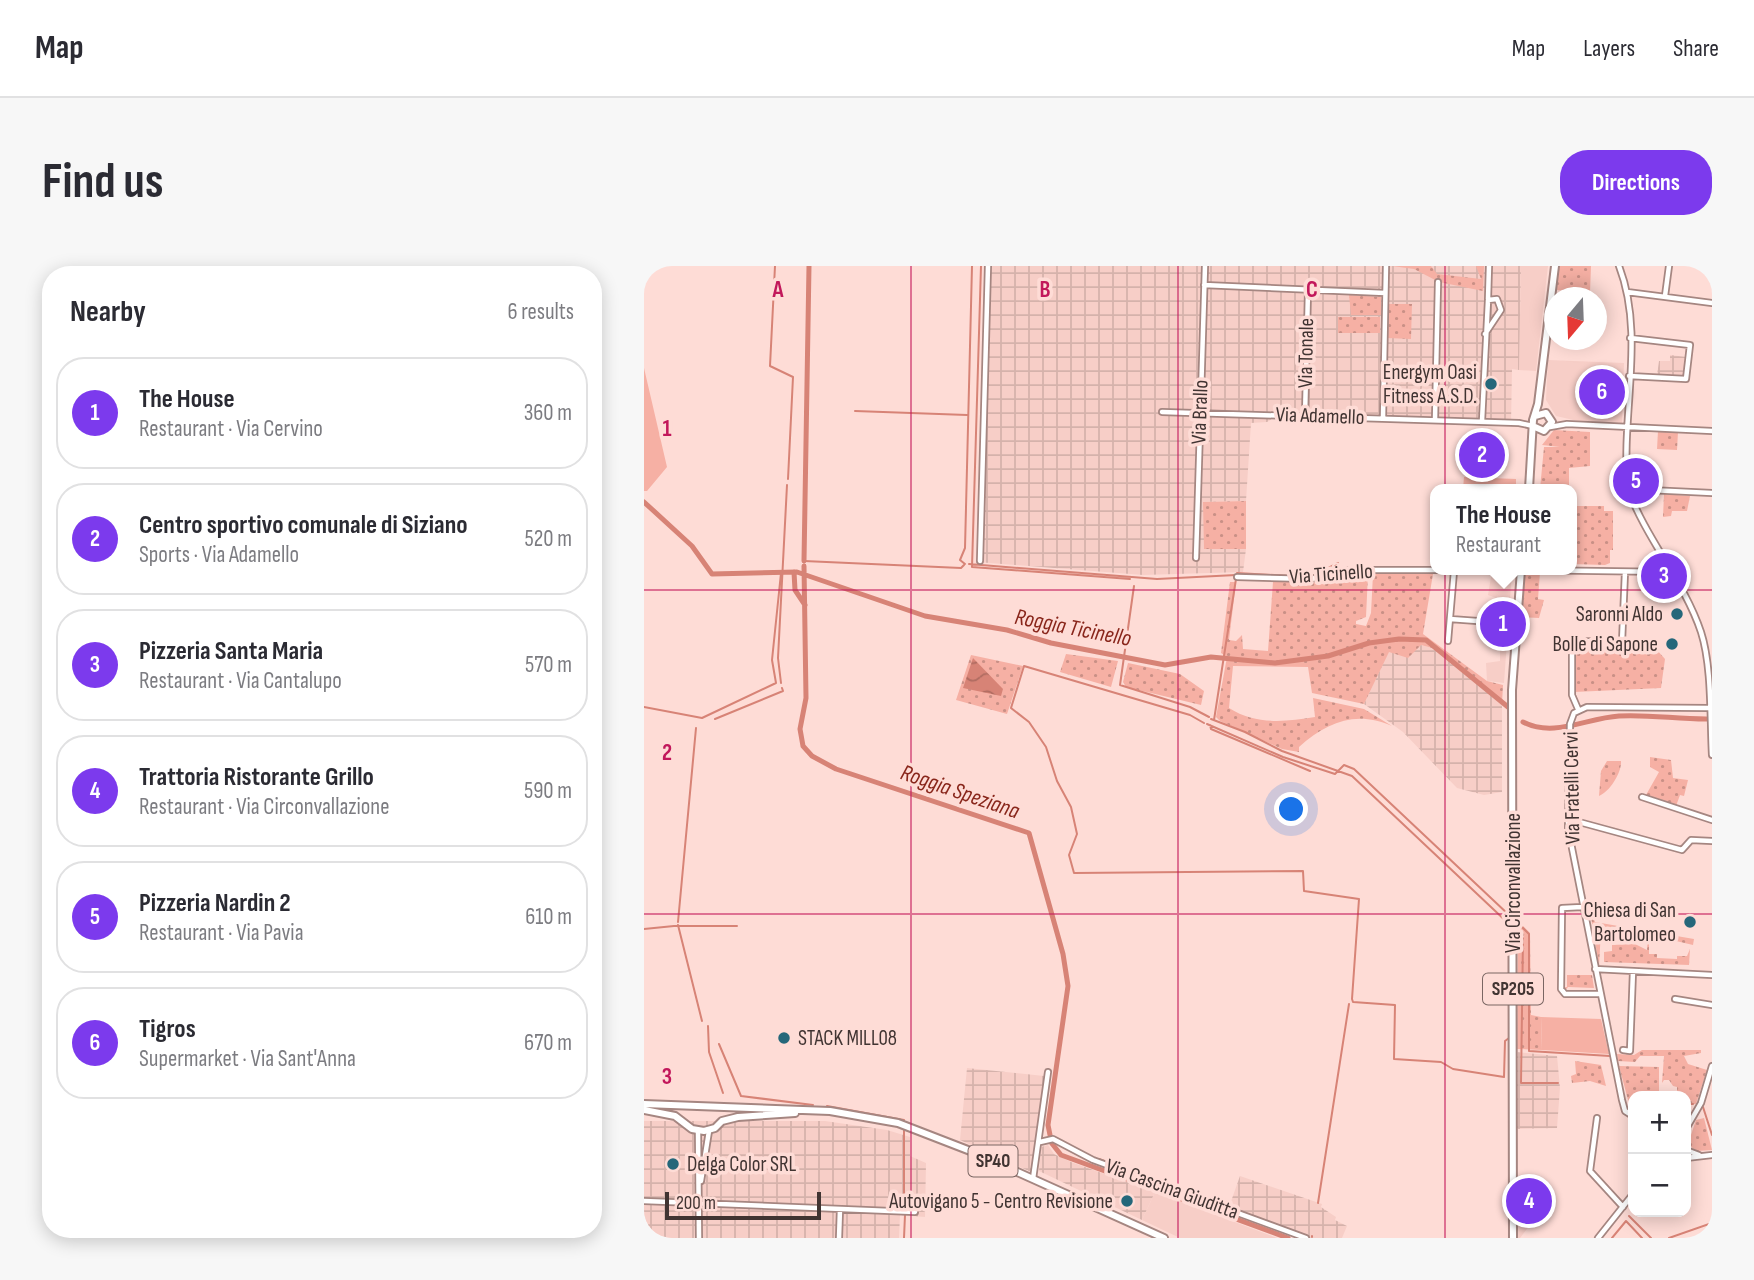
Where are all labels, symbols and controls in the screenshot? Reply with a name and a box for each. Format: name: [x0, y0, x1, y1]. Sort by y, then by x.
text: Map: [35, 28, 84, 68]
text: Map: [1512, 34, 1545, 63]
text: Layers: [1583, 34, 1635, 63]
text: Share: [1673, 34, 1719, 63]
button: Directions: [1560, 150, 1712, 215]
text: Find us: [42, 153, 164, 212]
text: A: [772, 276, 785, 304]
text: B: [1040, 276, 1051, 304]
text: C: [1306, 276, 1318, 304]
north arrow: [1544, 287, 1607, 350]
text: Nearby: [70, 294, 146, 330]
text: 6 results: [508, 298, 574, 326]
street label: Via Tonale: [1293, 318, 1319, 388]
place label: Energym Oasi Fitness A.S.D.: [1383, 360, 1477, 409]
pin: 6: [1579, 366, 1625, 418]
marker: Energym Oasi Fitness A.S.D.: [1483, 376, 1499, 392]
street label: Via Brallo: [1186, 379, 1214, 445]
text: The House: [139, 384, 235, 415]
text: 1: [90, 399, 100, 427]
text: 360 m: [524, 399, 572, 427]
street label: Via Adamello: [1275, 402, 1365, 430]
text: Restaurant · Via Cervino: [139, 415, 323, 443]
text: 1: [662, 415, 672, 443]
pin: 2: [1459, 429, 1505, 481]
pin: 5: [1613, 455, 1659, 507]
popup: [1430, 484, 1577, 575]
text: The House: [1456, 500, 1551, 531]
text: Centro sportivo comunale di Siziano: [139, 510, 468, 541]
text: 2: [90, 525, 100, 553]
text: 520 m: [525, 525, 572, 553]
text: Restaurant: [1456, 531, 1541, 559]
text: Sports · Via Adamello: [139, 541, 299, 569]
pin: 3: [1641, 550, 1687, 602]
street label: Via Ticinello: [1288, 559, 1374, 589]
pin: 1: [1480, 598, 1526, 650]
place label: Saronni Aldo: [1576, 602, 1663, 627]
water label: Roggia Ticinello: [1012, 603, 1134, 653]
marker: Saronni Aldo: [1669, 606, 1685, 622]
place label: Bolle di Sapone: [1552, 632, 1658, 657]
text: Pizzeria Santa Maria: [139, 636, 323, 667]
marker: Bolle di Sapone: [1664, 636, 1680, 652]
text: 3: [90, 651, 100, 679]
text: 570 m: [525, 651, 572, 679]
text: Restaurant · Via Cantalupo: [139, 667, 342, 695]
street label: Via Fratelli Cervi: [1559, 731, 1585, 845]
text: 2: [662, 739, 672, 767]
water label: Roggia Speziana: [897, 759, 1024, 826]
text: Trattoria Ristorante Grillo: [139, 762, 374, 793]
text: 4: [90, 777, 100, 805]
text: 590 m: [524, 777, 572, 805]
your location: [1274, 792, 1308, 826]
text: Restaurant · Via Circonvallazione: [139, 793, 389, 821]
street label: Via Circonvallazione: [1501, 813, 1526, 953]
text: Pizzeria Nardin 2: [139, 888, 291, 919]
place label: Chiesa di San Bartolomeo: [1584, 898, 1676, 947]
text: 5: [90, 903, 100, 931]
text: 610 m: [525, 903, 572, 931]
marker: Chiesa di San Bartolomeo: [1682, 914, 1698, 930]
text: Restaurant · Via Pavia: [139, 919, 304, 947]
road number: SP205: [1483, 974, 1543, 1004]
text: Tigros: [139, 1014, 196, 1045]
place label: STACK MILL08: [798, 1026, 897, 1051]
text: 6: [90, 1029, 100, 1057]
text: 670 m: [524, 1029, 572, 1057]
marker: STACK MILL08: [776, 1030, 792, 1046]
text: Supermarket · Via Sant'Anna: [139, 1045, 356, 1073]
text: 3: [662, 1063, 672, 1091]
map controls: [1628, 1091, 1691, 1217]
button: +: [1628, 1091, 1691, 1154]
road number: SP40: [968, 1146, 1018, 1177]
place label: Delga Color SRL: [687, 1152, 797, 1177]
street label: Via Cascina Giuditta: [1102, 1153, 1242, 1225]
button: −: [1628, 1154, 1691, 1217]
marker: Delga Color SRL: [665, 1156, 681, 1172]
pin: 4: [1506, 1175, 1552, 1227]
scale bar: [665, 1189, 821, 1221]
place label: Autovigano 5 - Centro Revisione: [888, 1189, 1113, 1214]
text: 200 m: [676, 1192, 716, 1215]
marker: Autovigano 5 - Centro Revisione: [1119, 1193, 1135, 1209]

